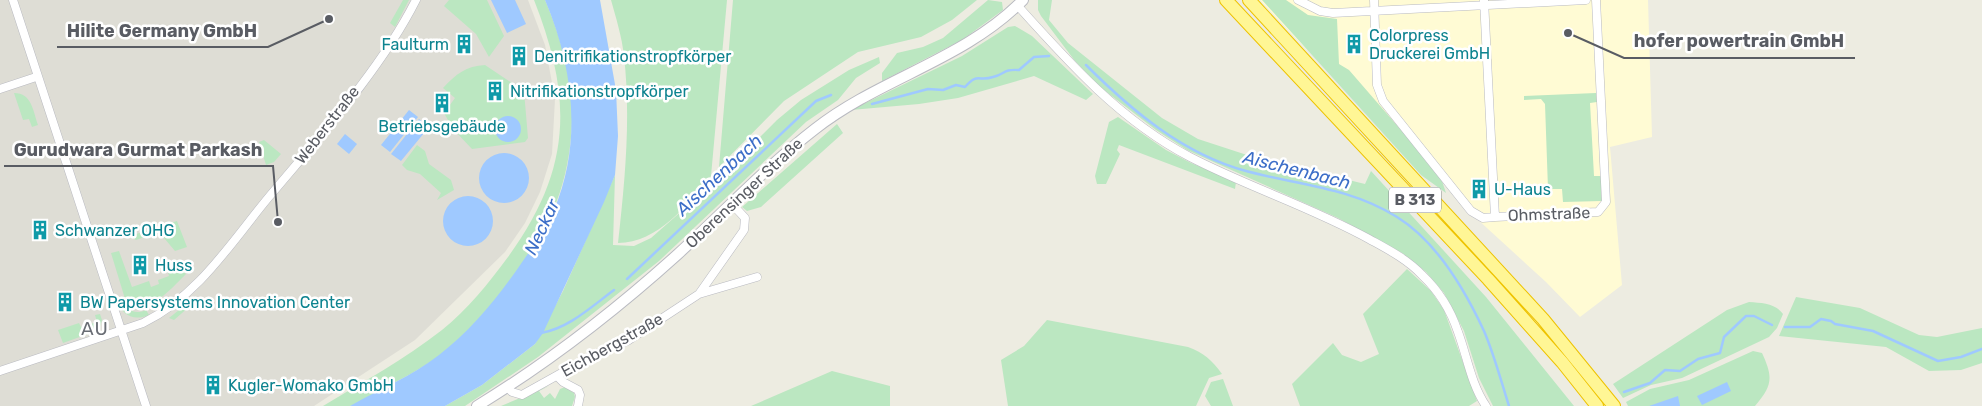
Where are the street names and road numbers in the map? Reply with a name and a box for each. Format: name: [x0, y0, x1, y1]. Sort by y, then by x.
street label: Weberstraße: [291, 82, 363, 168]
street label: Oberensinger Straße: [682, 134, 807, 252]
road number: B 313: [1389, 188, 1441, 212]
street label: Ohmstraße: [1508, 203, 1591, 225]
street label: Eichbergstraße: [558, 309, 666, 381]

